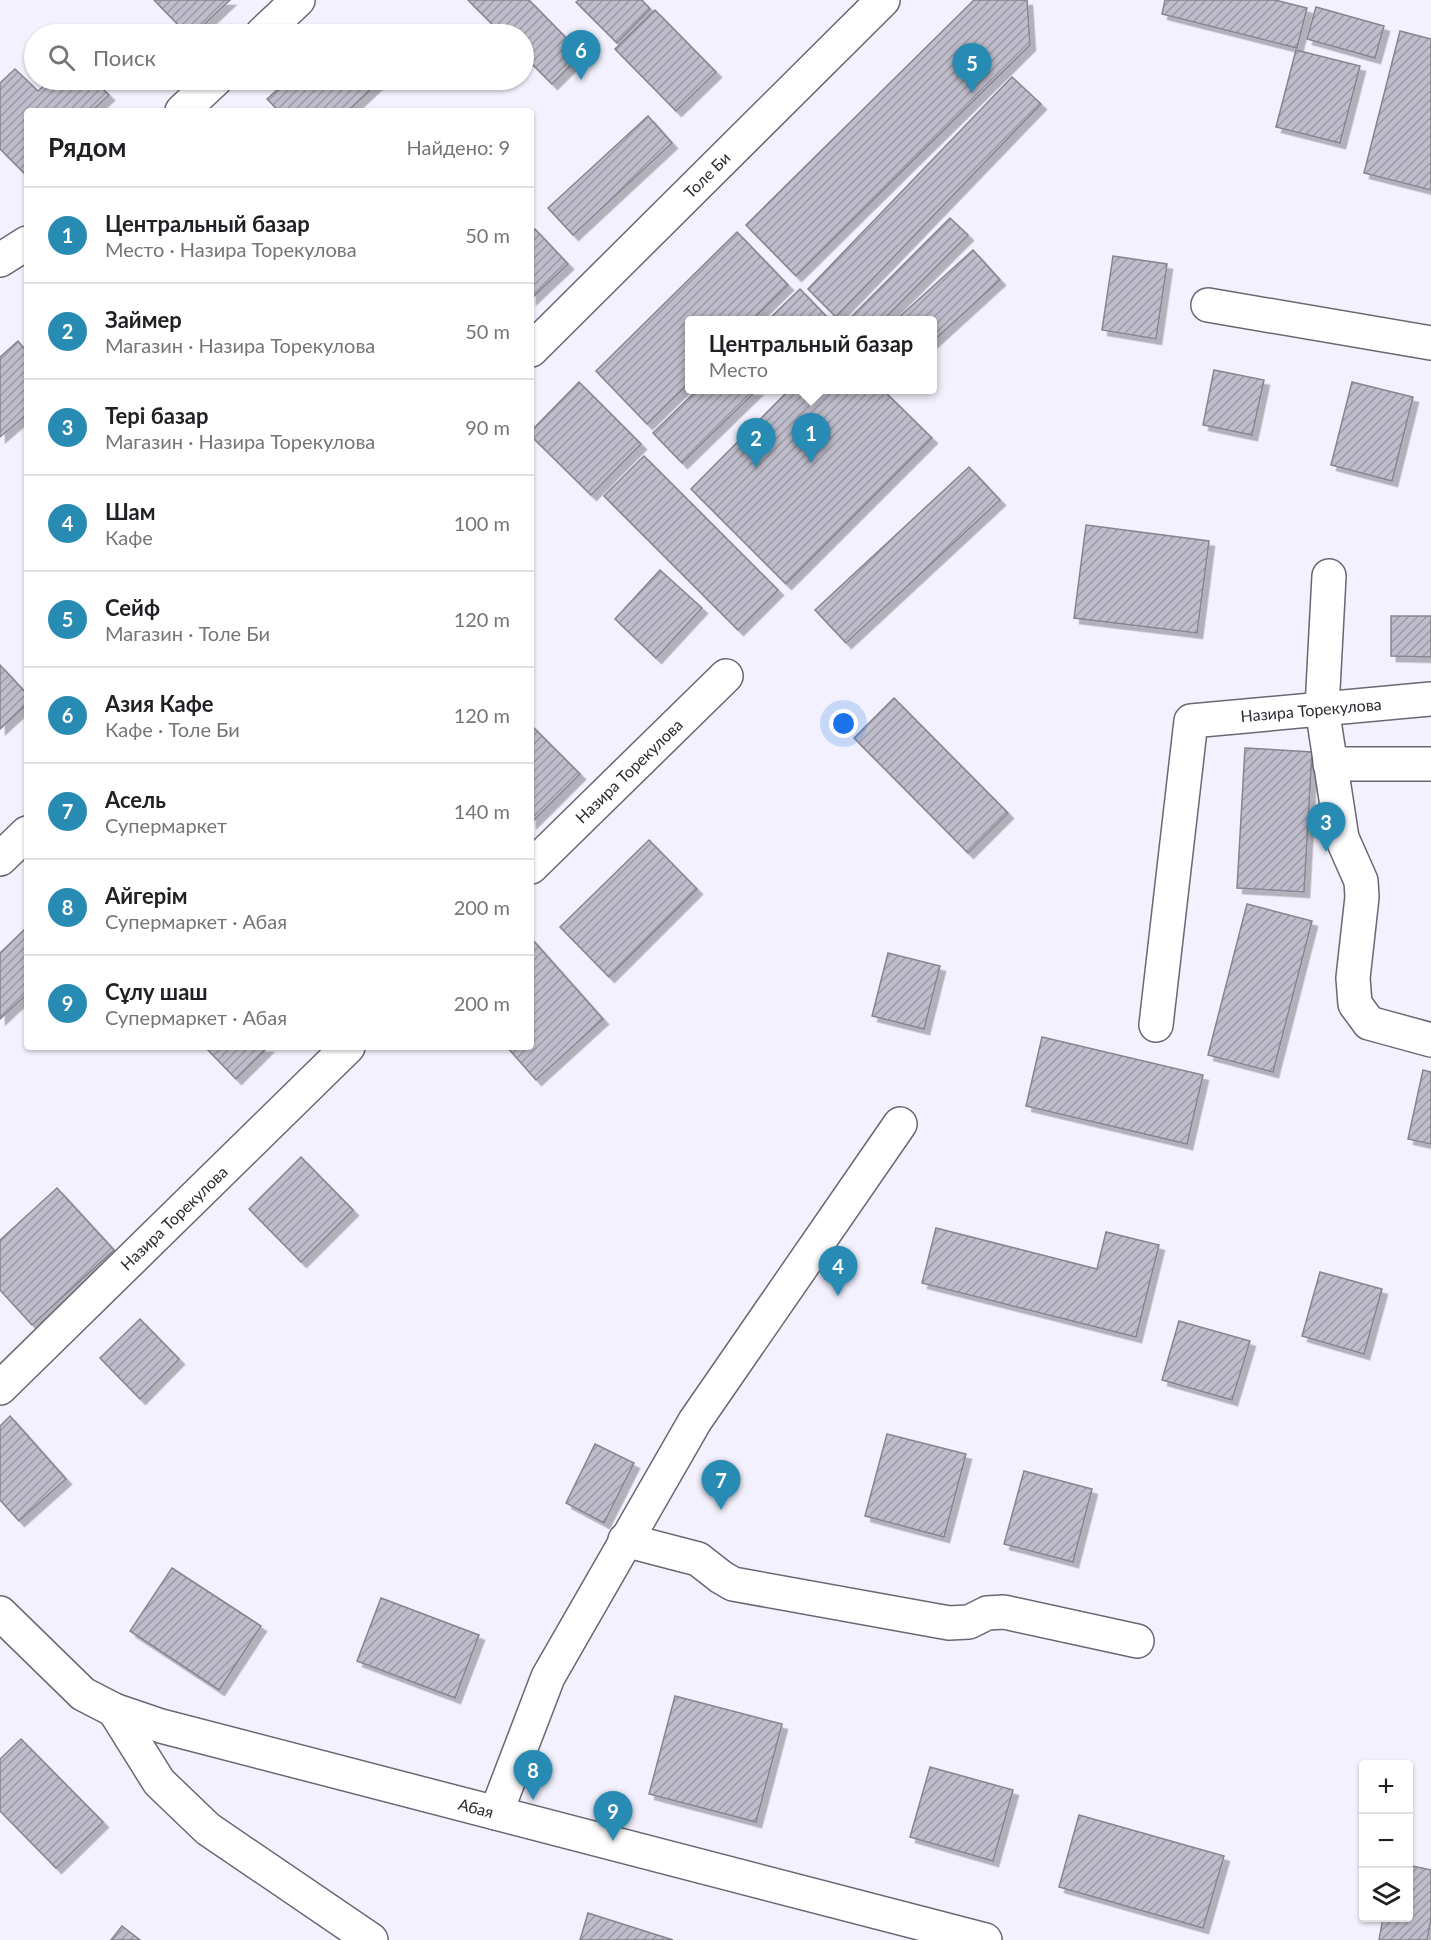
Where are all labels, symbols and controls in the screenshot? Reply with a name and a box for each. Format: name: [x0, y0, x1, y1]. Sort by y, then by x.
search box: [24, 24, 534, 90]
pin: 6: [562, 31, 600, 80]
icon: search: [45, 41, 78, 74]
text: Поиск: [93, 44, 156, 71]
pin: 5: [952, 44, 992, 93]
text: Рядом: [48, 131, 126, 163]
text: Найдено: 9: [407, 135, 510, 159]
street label: Толе Би: [680, 148, 734, 202]
text: Центральный базар: [105, 210, 310, 237]
text: 1: [62, 223, 73, 247]
text: 50 m: [465, 223, 510, 247]
text: Место · Назира Торекулова: [105, 237, 357, 261]
text: Займер: [105, 306, 182, 333]
popup: [685, 316, 937, 394]
text: 2: [62, 319, 73, 343]
text: 50 m: [465, 319, 510, 343]
text: Центральный базар: [709, 330, 913, 357]
text: Магазин · Назира Торекулова: [105, 333, 375, 357]
text: Место: [709, 357, 768, 381]
text: Тері базар: [105, 402, 208, 429]
pin: 1: [792, 414, 830, 463]
text: 3: [62, 415, 73, 439]
text: 90 m: [465, 415, 510, 439]
pin: 2: [736, 418, 776, 468]
text: Магазин · Назира Торекулова: [105, 429, 375, 453]
text: Шам: [105, 498, 156, 525]
text: 4: [62, 511, 73, 535]
text: 100 m: [454, 511, 510, 535]
text: Кафе: [105, 525, 153, 549]
text: Сейф: [105, 594, 160, 621]
text: 5: [62, 607, 73, 631]
text: 120 m: [454, 607, 510, 631]
text: Магазин · Толе Би: [105, 621, 270, 645]
text: Азия Кафе: [105, 690, 214, 717]
street label: Назира Торекулова: [1240, 694, 1382, 725]
text: 6: [62, 703, 73, 727]
text: 120 m: [454, 703, 510, 727]
your location: [829, 709, 858, 738]
street label: Назира Торекулова: [571, 715, 686, 827]
text: Кафе · Толе Би: [105, 717, 240, 741]
text: Асель: [105, 786, 166, 813]
text: 7: [62, 799, 73, 823]
text: 140 m: [454, 799, 510, 823]
pin: 3: [1306, 802, 1346, 852]
text: Супермаркет: [105, 813, 227, 837]
text: Айгерім: [105, 882, 188, 909]
text: 8: [62, 895, 73, 919]
text: 200 m: [454, 895, 510, 919]
text: Супермаркет · Абая: [105, 909, 287, 933]
text: Сұлу шаш: [105, 978, 208, 1005]
text: 9: [62, 991, 73, 1015]
text: 200 m: [454, 991, 510, 1015]
text: Супермаркет · Абая: [105, 1005, 287, 1029]
street label: Назира Торекулова: [116, 1162, 231, 1274]
pin: 4: [818, 1246, 858, 1296]
pin: 7: [702, 1460, 740, 1510]
pin: 8: [514, 1750, 552, 1800]
map controls: [1359, 1760, 1413, 1922]
button: +: [1359, 1760, 1413, 1814]
pin: 9: [594, 1792, 632, 1841]
street label: Абая: [456, 1794, 496, 1821]
button: −: [1359, 1814, 1413, 1868]
button: layers: [1359, 1868, 1413, 1922]

